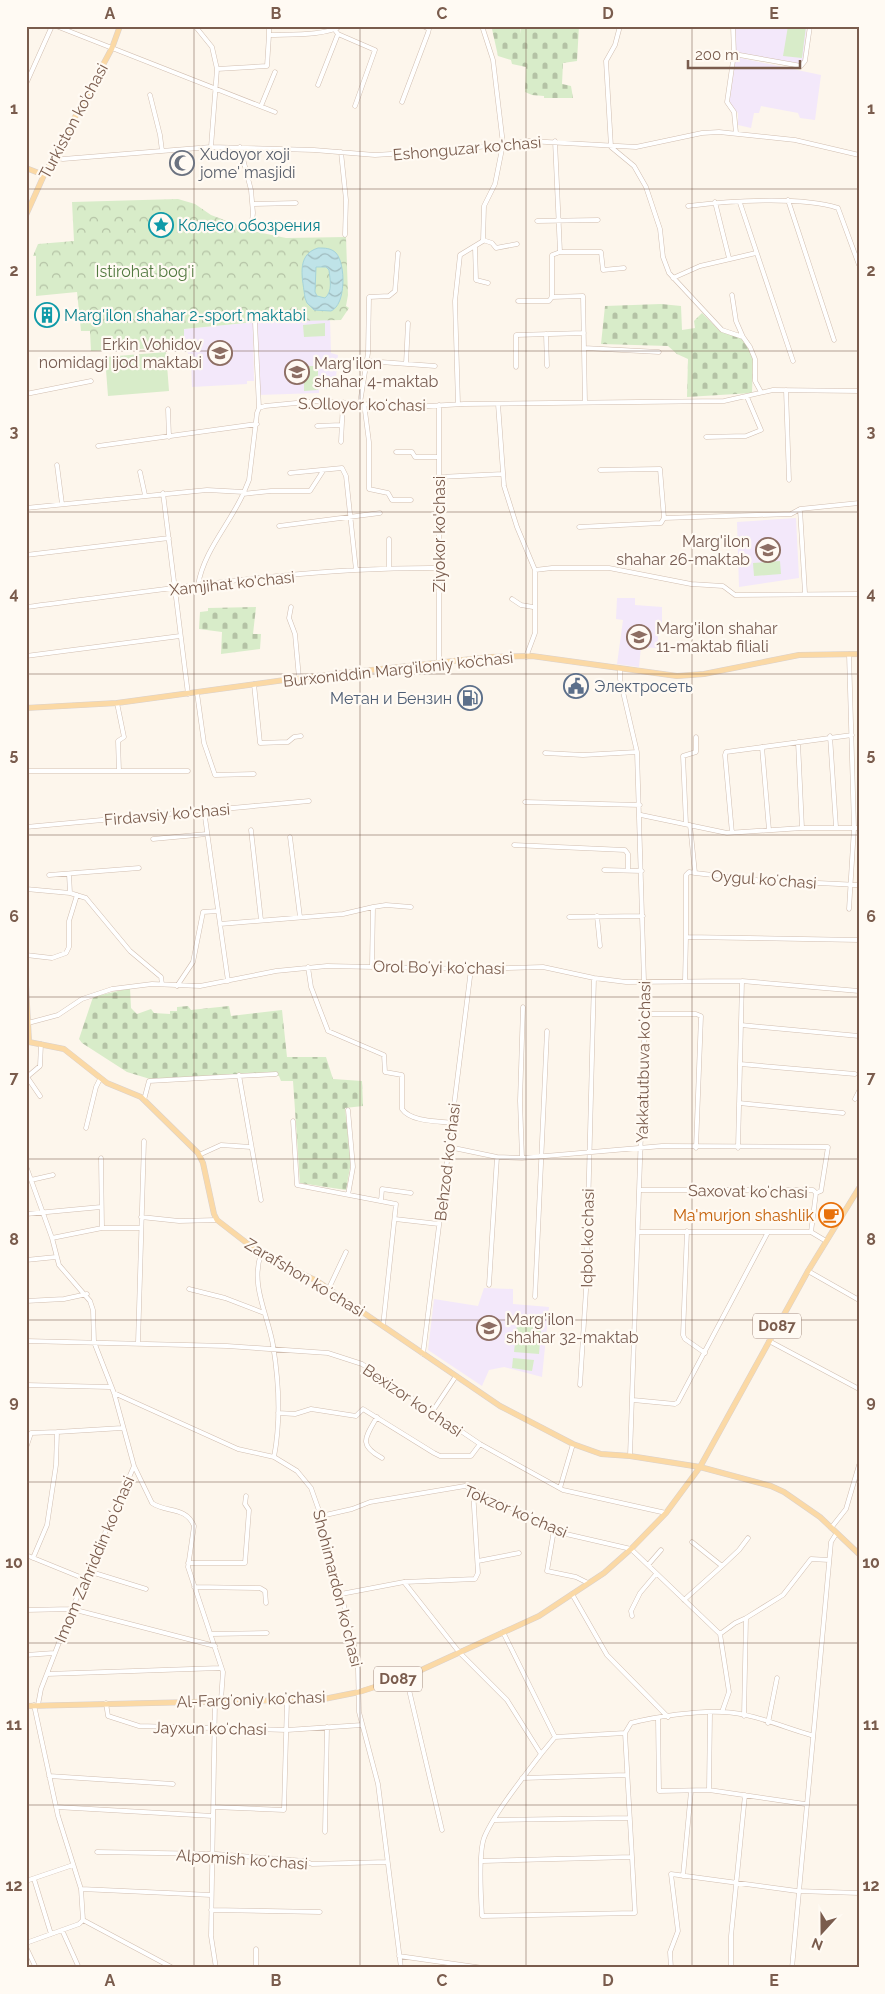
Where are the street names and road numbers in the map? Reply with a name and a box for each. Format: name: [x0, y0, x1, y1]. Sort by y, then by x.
street label: Turkiston ko’chasi: [35, 60, 112, 182]
street label: Eshonguzar ko'chasi: [392, 133, 542, 164]
street label: S.Olloyor koʻchasi: [298, 394, 426, 415]
street label: Ziyokor ko'chasi: [430, 476, 449, 592]
street label: Xamjihat ko'chasi: [168, 567, 296, 600]
street label: Burxoniddin Marg’iloniy ko’chasi: [282, 648, 514, 691]
street label: Firdavsiy ko'chasi: [103, 800, 231, 829]
street label: Oygul koʻchasi: [711, 866, 817, 893]
street label: Orol Boʻyi koʻchasi: [373, 957, 505, 978]
street label: Yakkatutbuva koʻchasi: [633, 981, 654, 1143]
street label: Behzod koʻchasi: [431, 1102, 464, 1222]
street label: Saxovat koʻchasi: [688, 1181, 808, 1202]
street label: Iqbol koʻchasi: [577, 1188, 598, 1288]
street label: Zarafshon koʻchasi: [241, 1234, 368, 1321]
road number: D087: [753, 1314, 801, 1338]
street label: Bexizor koʻchasi: [359, 1360, 466, 1441]
street label: Imom Zahriddin koʻchasi: [51, 1473, 138, 1645]
street label: Tokzor koʻchasi: [461, 1481, 570, 1542]
street label: Shohimardon koʻchasi: [309, 1508, 366, 1669]
road number: D087: [374, 1666, 422, 1692]
street label: Al-Fargʻoniy koʻchasi: [176, 1687, 326, 1712]
street label: Jayxun koʻchasi: [153, 1718, 267, 1739]
street label: Alpomish koʻchasi: [175, 1845, 308, 1874]

